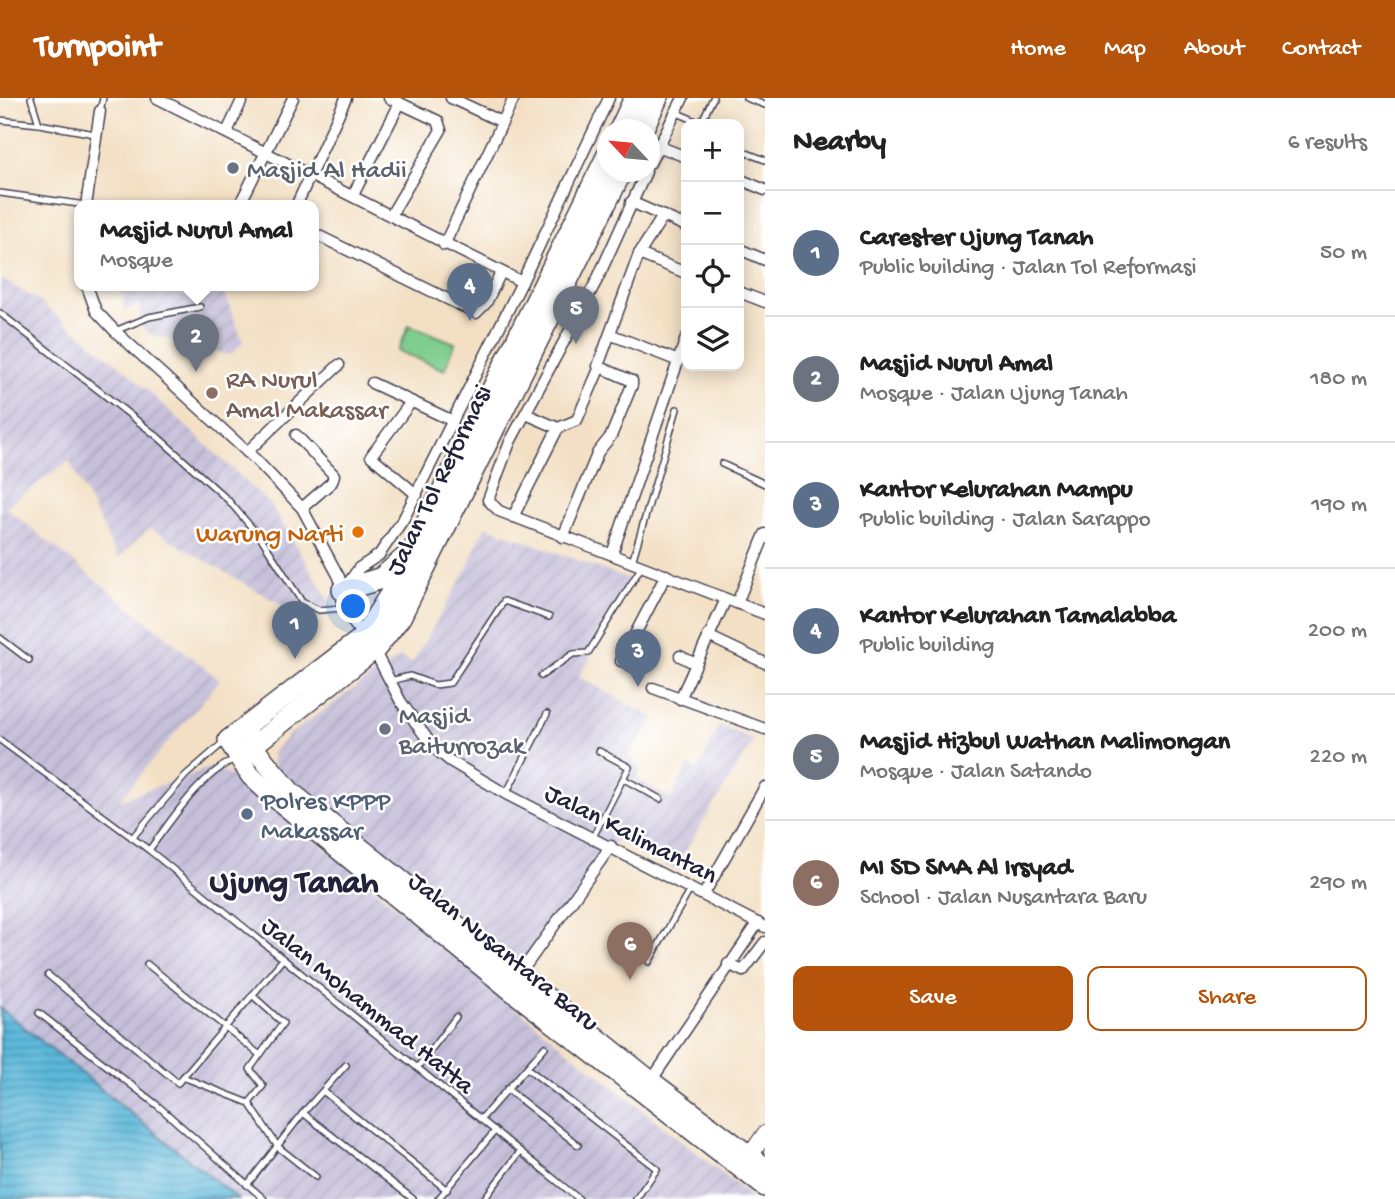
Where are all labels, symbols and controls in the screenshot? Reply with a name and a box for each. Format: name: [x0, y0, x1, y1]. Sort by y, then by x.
text: Turnpoint: [35, 30, 160, 68]
text: Home: [1010, 35, 1066, 64]
text: Map: [1104, 35, 1146, 64]
text: About: [1184, 35, 1244, 64]
text: Contact: [1282, 35, 1360, 64]
north arrow: [597, 119, 660, 182]
map controls: [681, 119, 744, 371]
button: +: [681, 119, 744, 182]
text: Nearby: [793, 126, 886, 161]
text: 6 results: [1288, 130, 1367, 157]
place label: Masjid Al Hadii: [247, 157, 407, 188]
marker: Masjid Al Hadii: [225, 160, 241, 176]
button: −: [681, 182, 744, 245]
popup: [74, 200, 319, 291]
text: Masjid Nurul Amal: [100, 217, 293, 248]
text: Carester Ujung Tanah: [860, 224, 1093, 255]
text: 1: [811, 240, 821, 267]
text: 50 m: [1320, 240, 1367, 267]
button: locate: [681, 245, 744, 308]
text: Mosque: [100, 248, 173, 275]
text: Public building · Jalan Tol Reformasi: [860, 255, 1197, 282]
pin: 4: [447, 263, 493, 321]
pin: 5: [553, 286, 599, 344]
button: layers: [681, 308, 744, 371]
pin: 2: [173, 314, 219, 372]
text: Masjid Nurul Amal: [860, 350, 1053, 381]
text: 2: [810, 366, 822, 393]
text: 180 m: [1310, 366, 1367, 393]
place label: RA Nurul Amal Makassar: [226, 367, 390, 428]
street label: Jalan Tol Reformasi: [382, 381, 501, 581]
text: Mosque · Jalan Ujung Tanah: [860, 381, 1128, 408]
marker: RA Nurul Amal Makassar: [204, 385, 220, 401]
text: Kantor Kelurahan Mampu: [860, 476, 1133, 507]
text: 3: [810, 492, 822, 519]
text: 190 m: [1311, 492, 1367, 519]
text: Public building · Jalan Sarappo: [860, 507, 1151, 534]
place label: Warung Narti: [196, 521, 344, 552]
marker: Warung Narti: [350, 524, 366, 540]
your location: [336, 589, 370, 623]
pin: 1: [272, 601, 318, 659]
text: Kantor Kelurahan Tamalabba: [860, 602, 1176, 633]
text: 4: [811, 618, 821, 645]
text: 200 m: [1308, 618, 1367, 645]
pin: 3: [615, 629, 661, 687]
text: Public building: [860, 633, 994, 660]
place label: Masjid Baiturrozak: [398, 703, 527, 764]
marker: Masjid Baiturrozak: [377, 721, 393, 737]
text: Masjid Hizbul Wathan Malimongan: [860, 728, 1230, 759]
text: 5: [810, 744, 822, 771]
text: 220 m: [1310, 744, 1367, 771]
text: Mosque · Jalan Satando: [860, 759, 1092, 786]
street label: Jalan Kalimantan: [538, 779, 722, 893]
place label: Polres KPPP Makassar: [260, 788, 391, 849]
marker: Polres KPPP Makassar: [239, 806, 255, 822]
text: MI SD SMA Al Irsyad: [860, 854, 1072, 885]
district label: Ujung Tanah: [209, 866, 379, 904]
street label: Jalan Nusantara Baru: [401, 867, 604, 1040]
text: 6: [810, 870, 822, 897]
text: 290 m: [1309, 870, 1367, 897]
text: School · Jalan Nusantara Baru: [860, 885, 1147, 912]
street label: Jalan Mohammad Hatta: [254, 912, 480, 1104]
pin: 6: [607, 922, 653, 980]
button: Save: [793, 966, 1073, 1031]
button: Share: [1087, 966, 1367, 1031]

